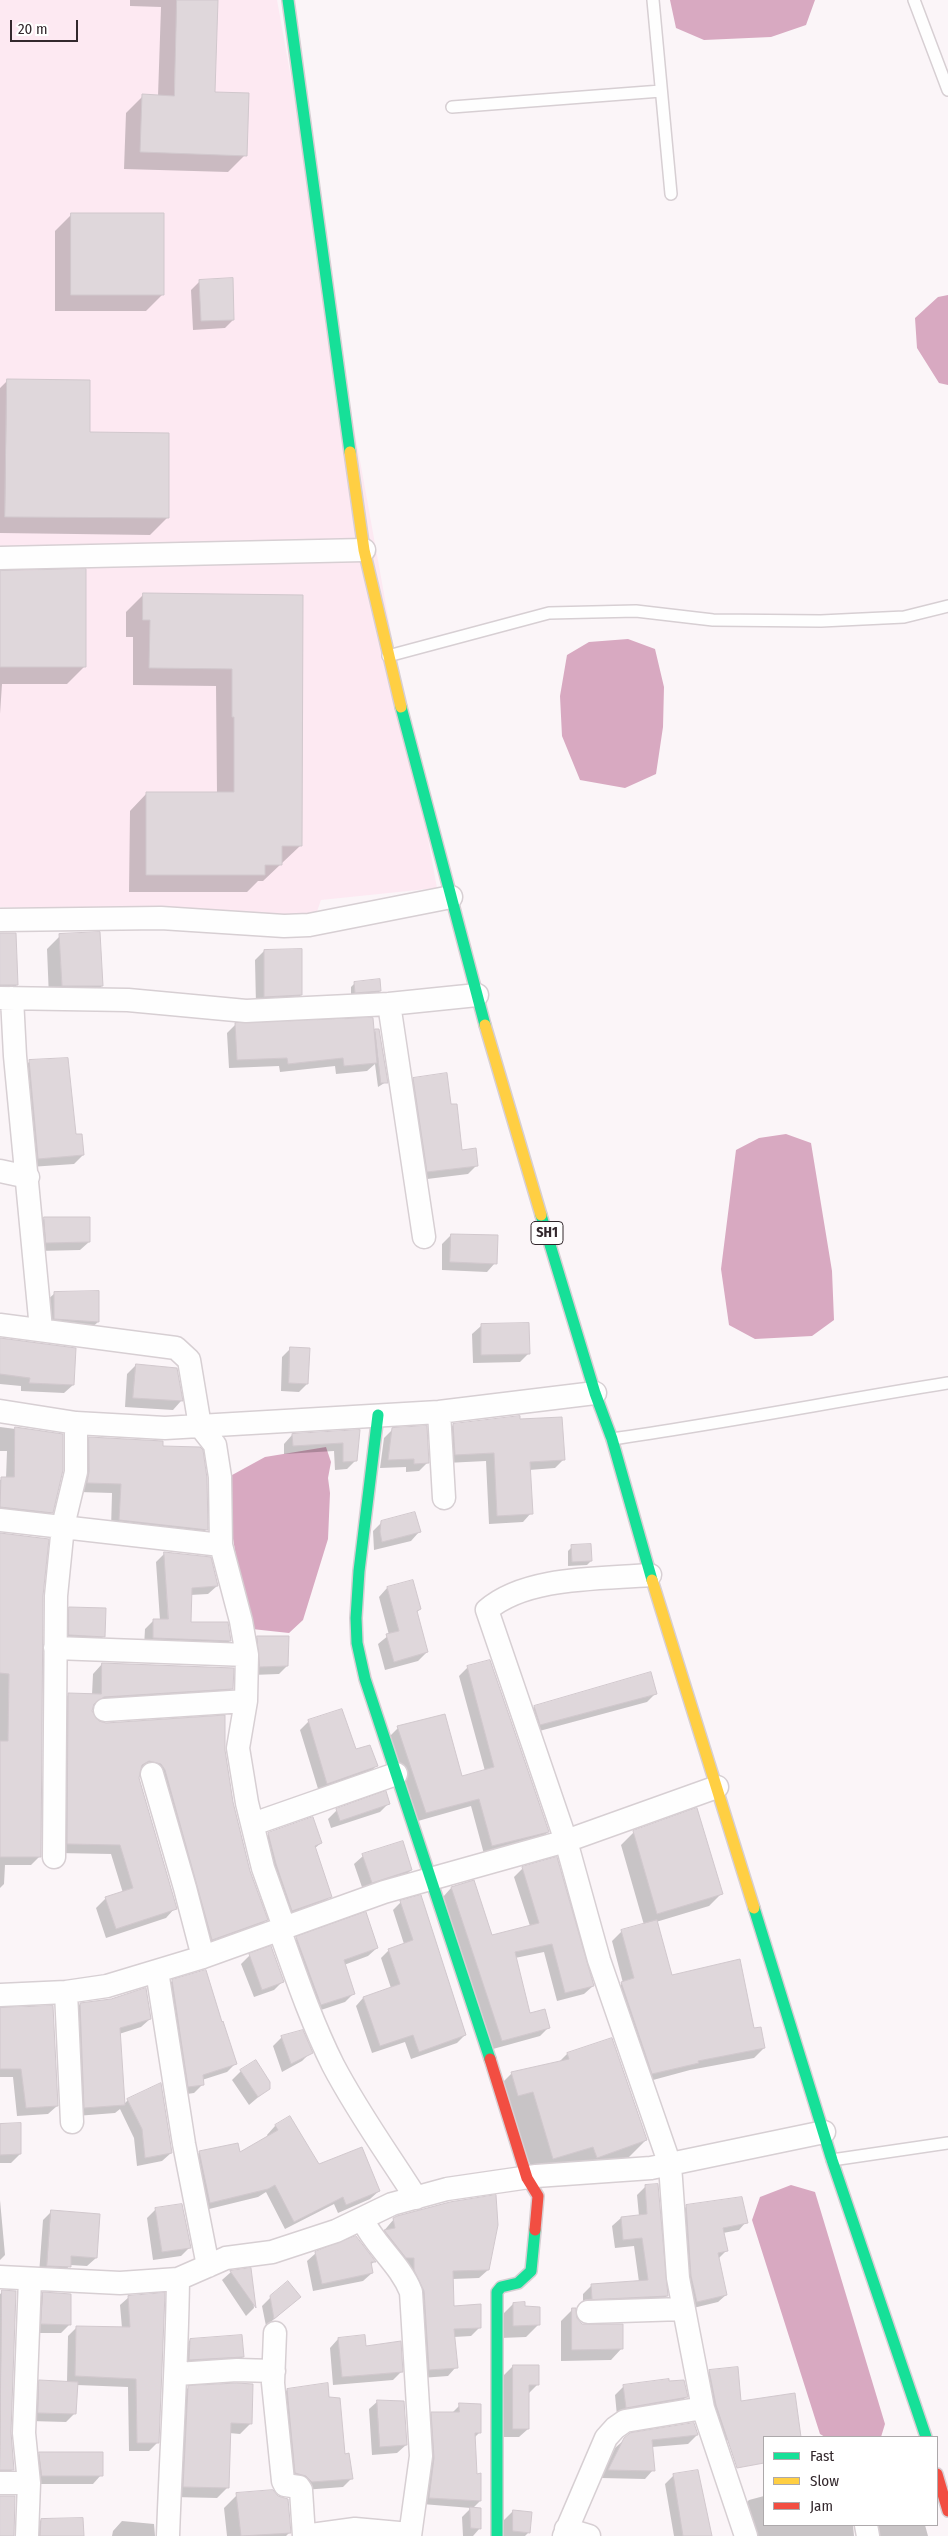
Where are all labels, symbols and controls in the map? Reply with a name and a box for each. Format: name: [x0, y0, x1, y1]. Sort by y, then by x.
scale bar: [12, 10, 80, 42]
text: 20 m: [18, 20, 48, 38]
road number: SH1: [531, 1222, 563, 1244]
legend: [763, 2436, 938, 2526]
text: Fast: [810, 2447, 834, 2465]
text: Slow: [810, 2472, 839, 2490]
text: Jam: [810, 2497, 833, 2515]

